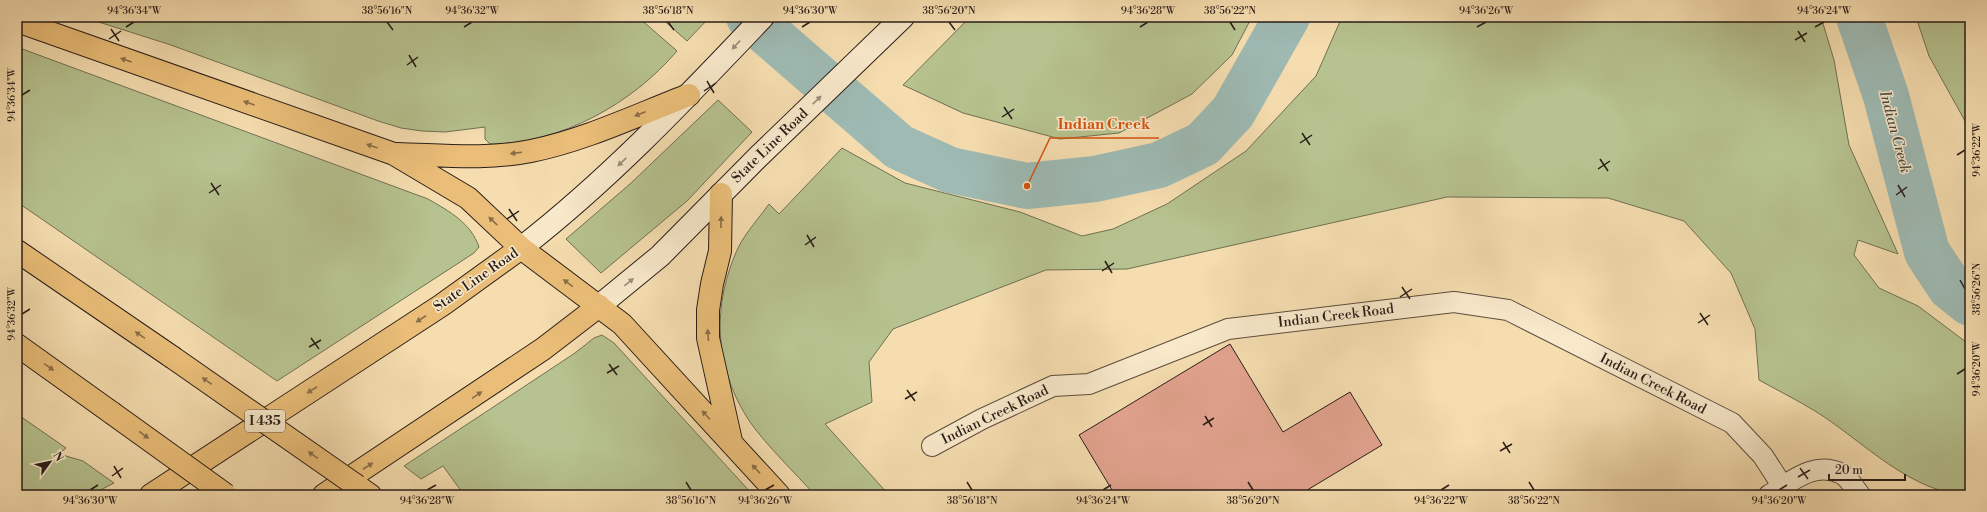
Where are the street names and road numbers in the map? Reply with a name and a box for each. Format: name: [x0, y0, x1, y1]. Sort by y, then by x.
street label: State Line Road: [728, 105, 812, 187]
street label: State Line Road: [430, 244, 522, 316]
street label: Indian Creek Road: [1277, 300, 1395, 332]
street label: Indian Creek Road: [1597, 349, 1709, 419]
street label: Indian Creek Road: [939, 381, 1052, 449]
road number: I 435: [245, 410, 285, 432]

